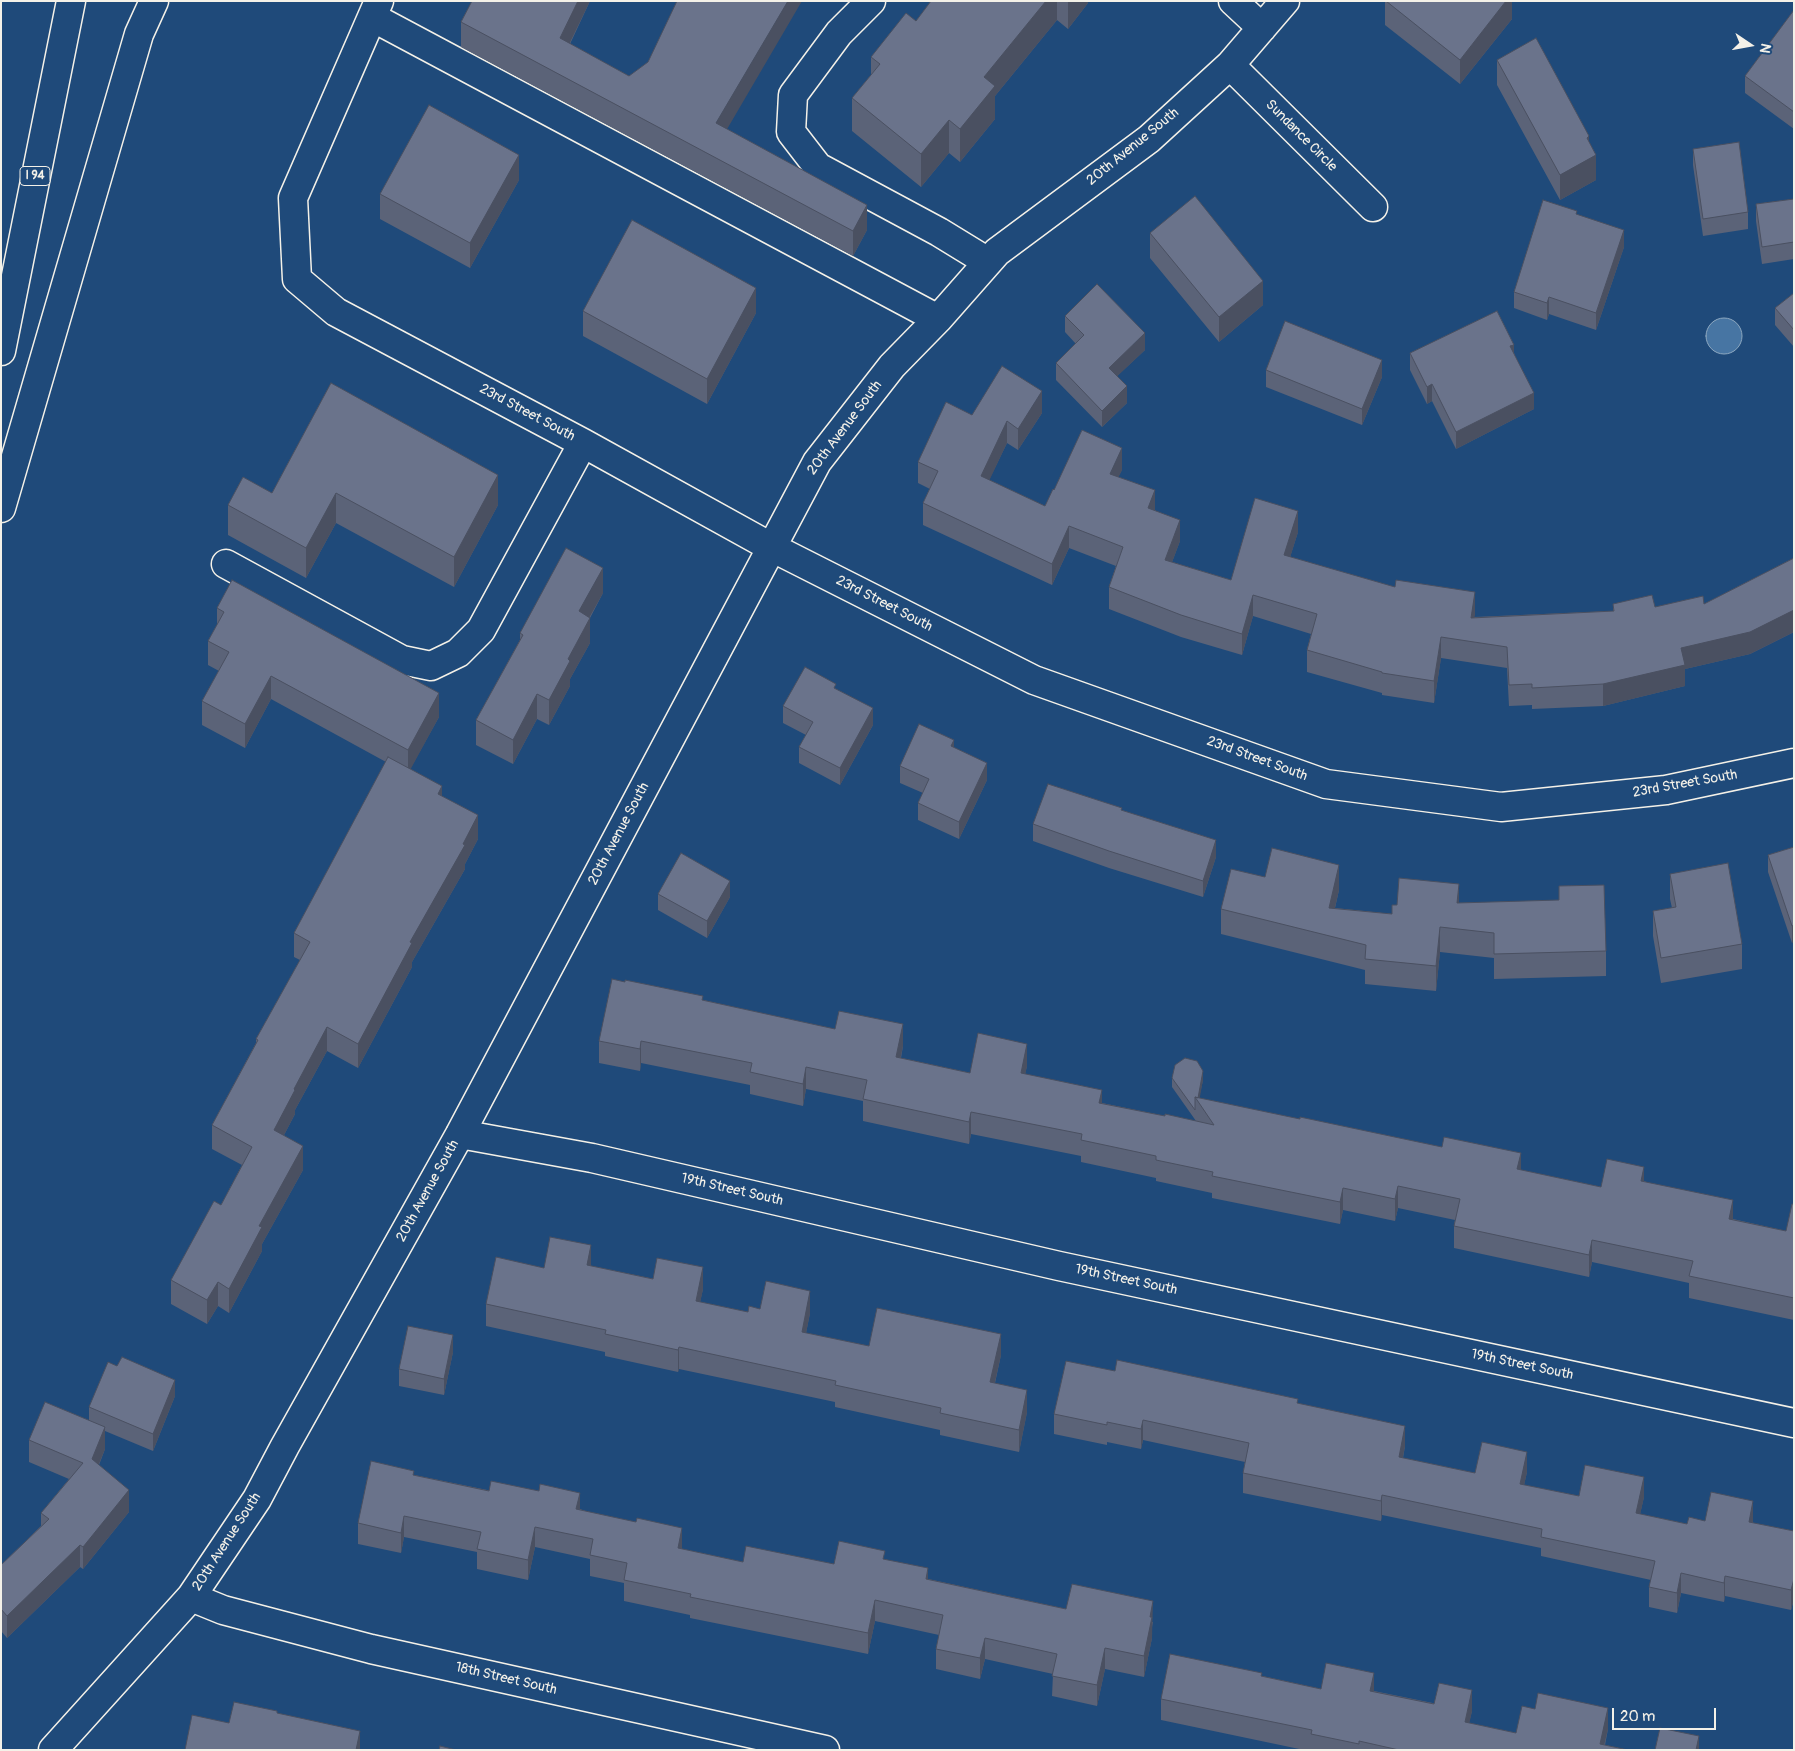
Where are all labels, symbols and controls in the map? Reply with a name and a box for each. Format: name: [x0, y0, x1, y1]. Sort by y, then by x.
north arrow: [1725, 20, 1775, 70]
text: N: [1756, 42, 1774, 55]
street label: Sundance Circle: [1262, 97, 1340, 175]
street label: 20th Avenue South: [1084, 105, 1182, 189]
road number: I 94: [20, 167, 50, 186]
street label: 20th Avenue South: [804, 378, 886, 478]
street label: 23rd Street South: [476, 381, 578, 445]
street label: 23rd Street South: [833, 573, 935, 635]
street label: 23rd Street South: [1204, 733, 1310, 785]
street label: 23rd Street South: [1631, 767, 1739, 801]
street label: 20th Avenue South: [585, 780, 653, 888]
street label: 20th Avenue South: [393, 1137, 463, 1245]
street label: 19th Street South: [680, 1170, 784, 1210]
street label: 19th Street South: [1073, 1261, 1179, 1299]
street label: 19th Street South: [1469, 1346, 1575, 1384]
street label: 20th Avenue South: [189, 1490, 265, 1594]
street label: 18th Street South: [454, 1659, 558, 1699]
scale bar: [1615, 1698, 1719, 1730]
text: 20 m: [1620, 1707, 1655, 1726]

